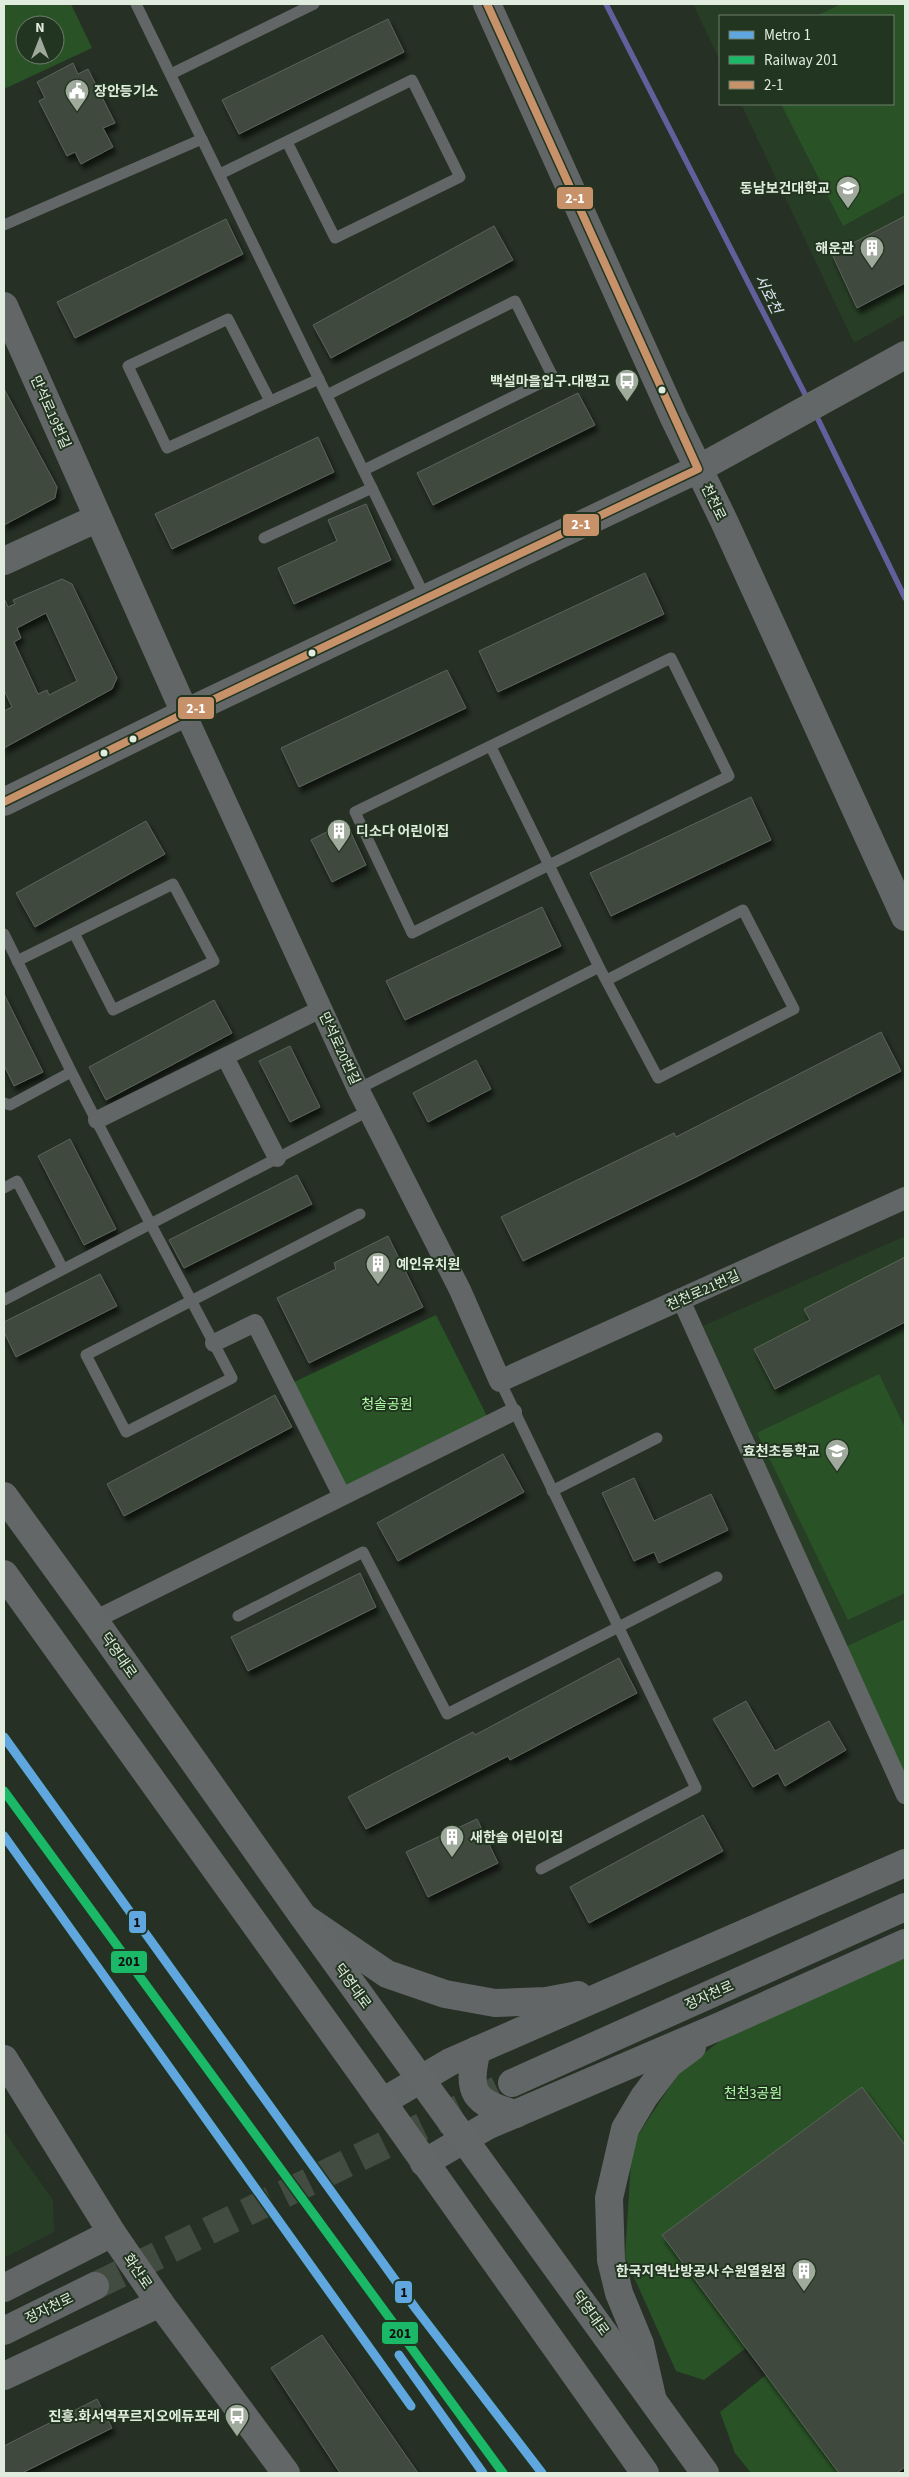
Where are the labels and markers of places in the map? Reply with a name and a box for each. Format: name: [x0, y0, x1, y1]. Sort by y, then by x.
public building icon: 장안등기소: [64, 78, 90, 112]
place label: 장안등기소: [94, 82, 159, 102]
school or university icon: 동남보건대학교: [835, 175, 861, 209]
place label: 동남보건대학교: [740, 179, 830, 199]
building icon: 해운관: [859, 235, 885, 269]
place label: 해운관: [815, 239, 854, 259]
bus stop icon: 백설마을입구.대평고: [614, 368, 640, 402]
place label: 백설마을입구.대평고: [490, 372, 610, 392]
unlabelled marker: [657, 385, 667, 395]
unlabelled marker: [307, 648, 317, 658]
unlabelled marker: [128, 734, 138, 744]
unlabelled marker: [99, 748, 109, 758]
building icon: 디소다 어린이집: [326, 818, 352, 852]
place label: 디소다 어린이집: [356, 822, 449, 842]
building icon: 예인유치원: [365, 1251, 391, 1285]
place label: 예인유치원: [396, 1255, 460, 1275]
school or university icon: 효천초등학교: [824, 1438, 850, 1472]
place label: 효천초등학교: [743, 1442, 820, 1462]
building icon: 새한솔 어린이집: [439, 1824, 465, 1858]
place label: 새한솔 어린이집: [470, 1828, 563, 1848]
building icon: 한국지역난방공사 수원열원점: [791, 2258, 817, 2292]
place label: 한국지역난방공사 수원열원점: [616, 2262, 786, 2282]
bus stop icon: 진흥.화서역푸르지오에듀포레: [224, 2403, 250, 2437]
place label: 진흥.화서역푸르지오에듀포레: [48, 2407, 220, 2427]

